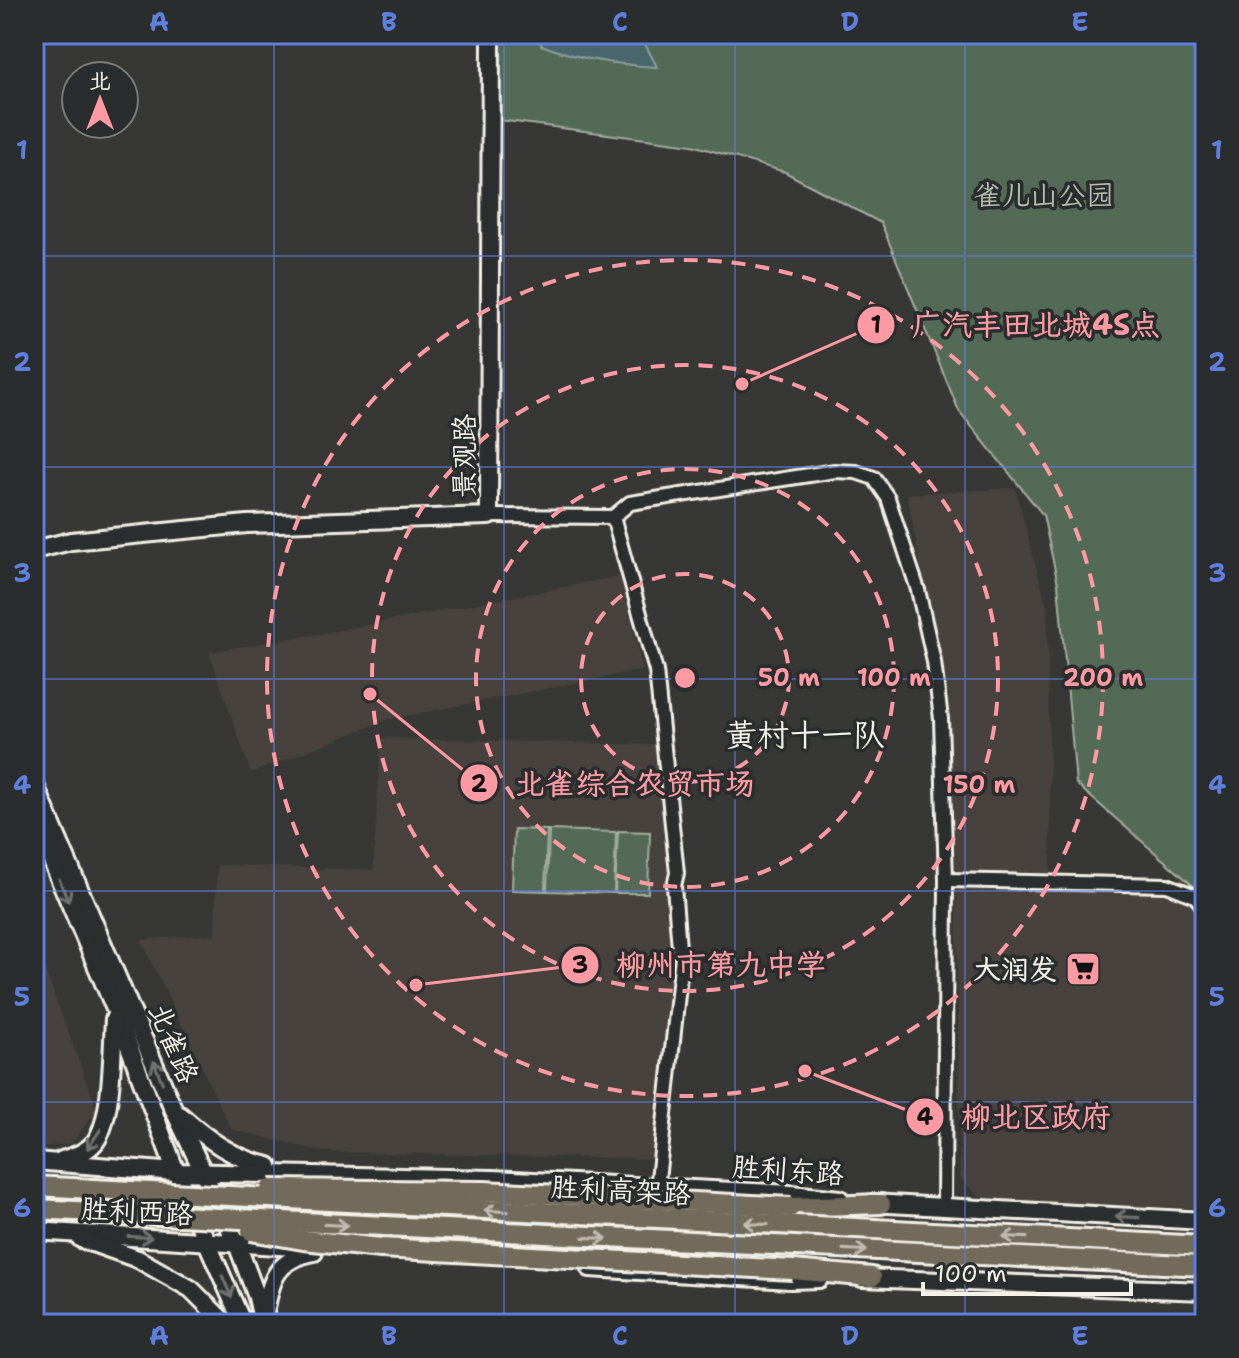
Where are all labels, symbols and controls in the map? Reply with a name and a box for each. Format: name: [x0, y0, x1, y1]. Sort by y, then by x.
text: A: [149, 4, 169, 39]
text: B: [381, 4, 397, 39]
text: C: [612, 4, 628, 39]
text: D: [841, 4, 859, 39]
text: E: [1071, 4, 1089, 39]
north arrow: [60, 60, 140, 140]
text: 北: [89, 66, 111, 95]
text: 1: [16, 132, 28, 167]
text: 1: [1211, 132, 1223, 167]
park label: 雀儿山公园: [974, 176, 1114, 214]
callout: 广汽丰田北城4S点: [856, 298, 1176, 352]
text: 广汽丰田北城4S点: [912, 304, 1160, 345]
text: 1: [871, 309, 881, 341]
text: 2: [13, 344, 31, 379]
text: 2: [1208, 344, 1226, 379]
street label: 景观路: [445, 414, 483, 498]
text: 3: [13, 555, 31, 590]
text: 3: [1208, 555, 1226, 590]
text: 50 m: [758, 662, 820, 694]
text: 100 m: [857, 662, 931, 694]
text: 200 m: [1063, 662, 1143, 694]
centre of rings: [671, 664, 699, 692]
district label: 黄村十一队: [725, 713, 885, 756]
callout: 北雀综合农贸市场: [459, 756, 771, 810]
text: 北雀综合农贸市场: [515, 763, 755, 804]
text: 4: [13, 767, 31, 802]
text: 4: [1208, 767, 1226, 802]
text: 2: [471, 768, 488, 800]
text: 150 m: [943, 769, 1015, 801]
one-way arrow: [58, 878, 73, 903]
callout: 柳州市第九中学: [560, 938, 842, 992]
text: 柳州市第九中学: [616, 944, 826, 985]
text: 3: [572, 949, 588, 981]
place label: 大润发: [973, 950, 1057, 988]
supermarket icon: 大润发: [1064, 950, 1102, 988]
text: 5: [14, 979, 30, 1014]
text: 5: [1209, 979, 1225, 1014]
street label: 北雀路: [140, 997, 208, 1089]
one-way arrow: [150, 1060, 164, 1085]
callout: 柳北区政府: [905, 1090, 1127, 1144]
text: 柳北区政府: [961, 1096, 1111, 1137]
text: 4: [917, 1101, 934, 1133]
one-way arrow: [86, 1128, 103, 1149]
street label: 胜利东路: [731, 1147, 845, 1193]
street label: 胜利高架路: [550, 1167, 692, 1213]
street label: 胜利西路: [80, 1189, 194, 1233]
text: 6: [13, 1190, 31, 1225]
text: 6: [1208, 1190, 1226, 1225]
one-way arrow: [483, 1204, 510, 1219]
one-way arrow: [1114, 1209, 1141, 1224]
one-way arrow: [743, 1217, 770, 1232]
one-way arrow: [322, 1218, 349, 1233]
one-way arrow: [1002, 1229, 1029, 1244]
one-way arrow: [126, 1230, 153, 1245]
one-way arrow: [581, 1230, 608, 1245]
one-way arrow: [841, 1243, 868, 1258]
scale bar: [923, 1246, 1131, 1296]
text: 100 m: [935, 1258, 1007, 1290]
one-way arrow: [220, 1274, 235, 1299]
text: A: [149, 1318, 169, 1353]
text: B: [381, 1318, 397, 1353]
text: C: [612, 1318, 628, 1353]
text: D: [841, 1318, 859, 1353]
text: E: [1071, 1318, 1089, 1353]

